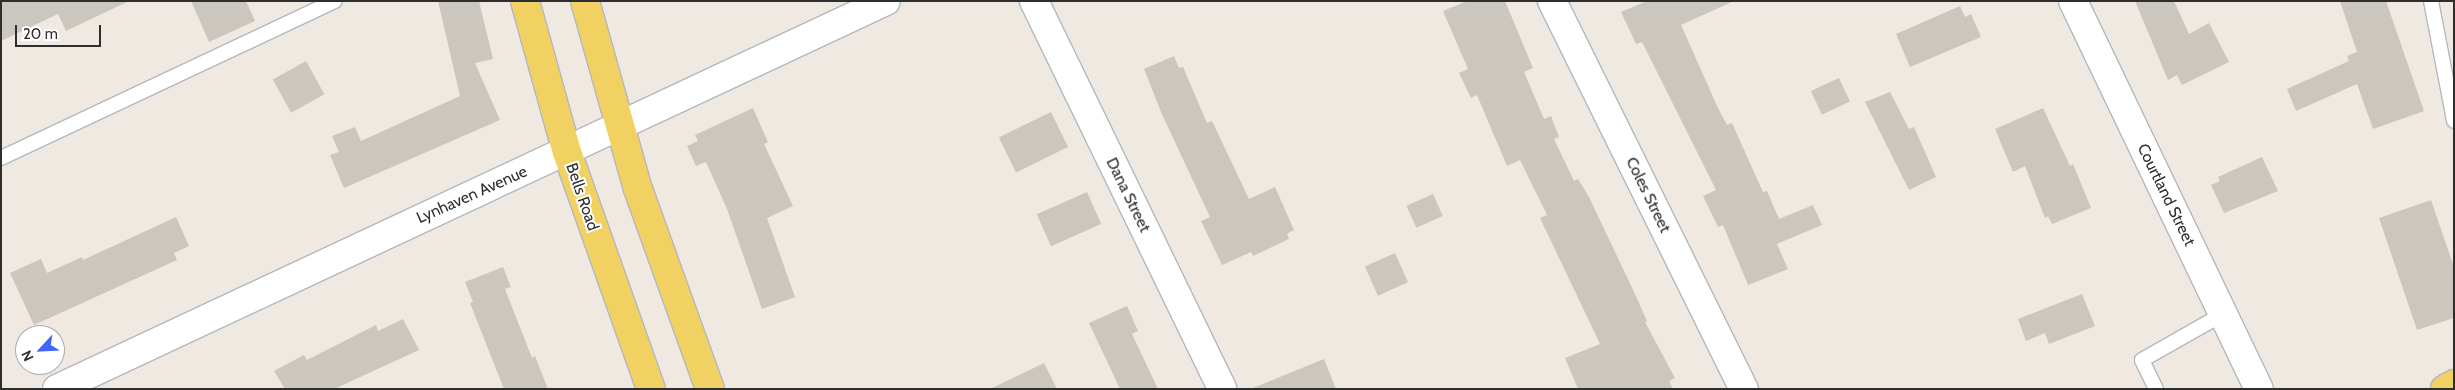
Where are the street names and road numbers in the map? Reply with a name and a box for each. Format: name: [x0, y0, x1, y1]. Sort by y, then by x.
street label: Courtland Street: [2133, 141, 2199, 249]
street label: Coles Street: [1621, 154, 1675, 236]
street label: Dana Street: [1102, 155, 1154, 235]
street label: Bells Road: [561, 161, 603, 233]
street label: Lynhaven Avenue: [414, 162, 530, 228]

